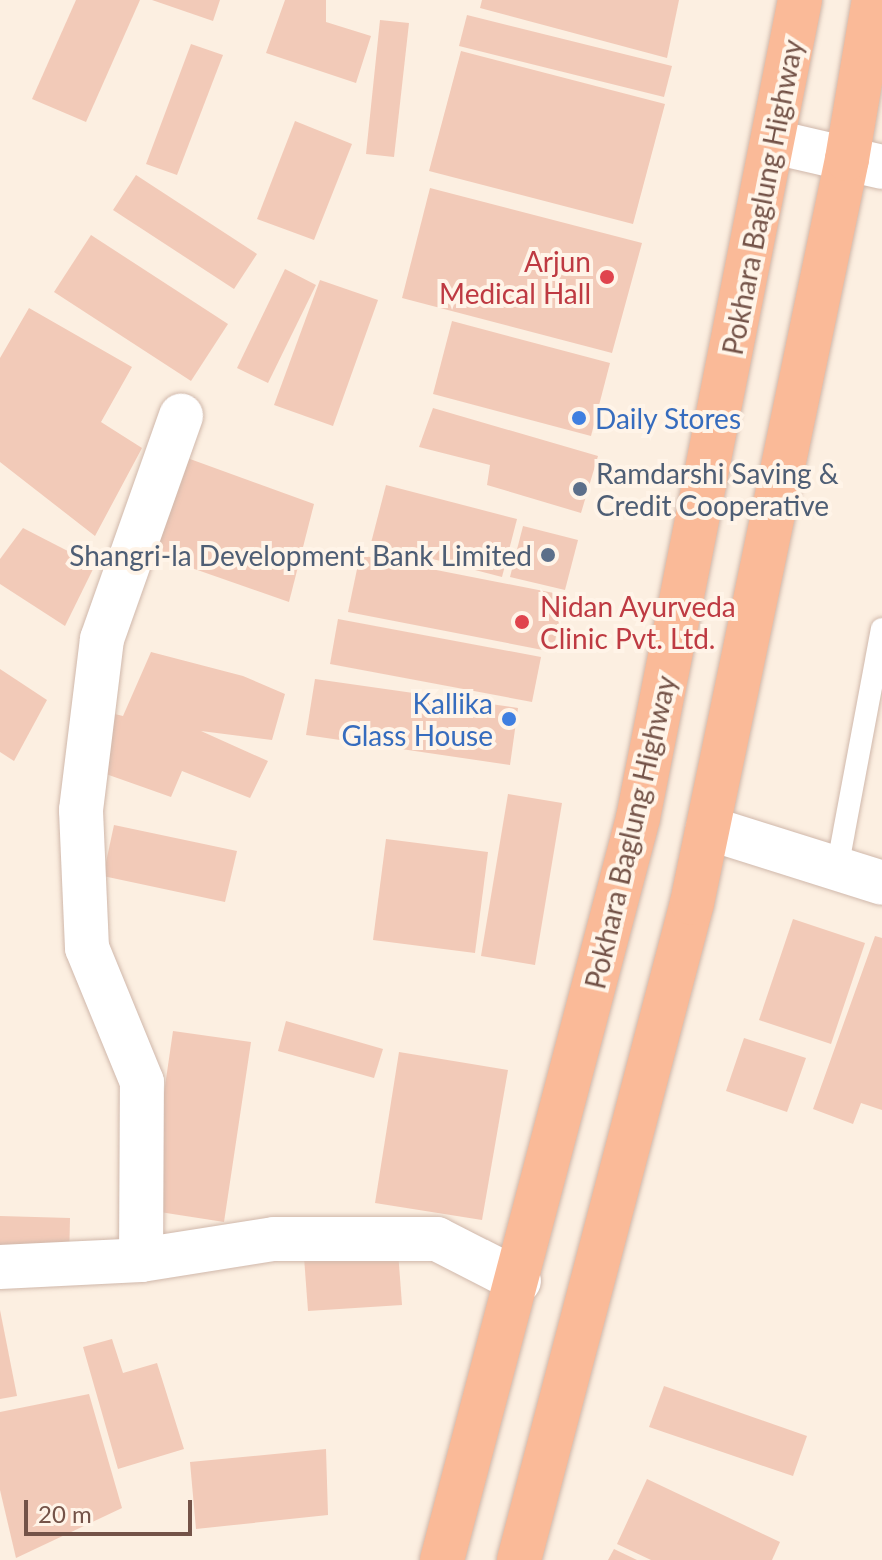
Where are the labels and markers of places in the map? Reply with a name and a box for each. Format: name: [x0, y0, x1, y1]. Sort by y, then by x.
place label: Arjun Medical Hall: [439, 244, 591, 310]
marker: Arjun Medical Hall: [598, 268, 616, 286]
place label: Daily Stores: [595, 401, 742, 435]
marker: Daily Stores: [570, 409, 588, 427]
place label: Ramdarshi Saving & Credit Cooperative: [596, 456, 839, 522]
marker: Ramdarshi Saving & Credit Cooperative: [571, 480, 589, 498]
place label: Shangri-la Development Bank Limited: [69, 538, 532, 572]
marker: Shangri-la Development Bank Limited: [539, 546, 557, 564]
place label: Nidan Ayurveda Clinic Pvt. Ltd.: [540, 589, 737, 655]
marker: Nidan Ayurveda Clinic Pvt. Ltd.: [511, 611, 533, 633]
place label: Kallika Glass House: [341, 686, 493, 752]
marker: Kallika Glass House: [500, 710, 518, 728]

